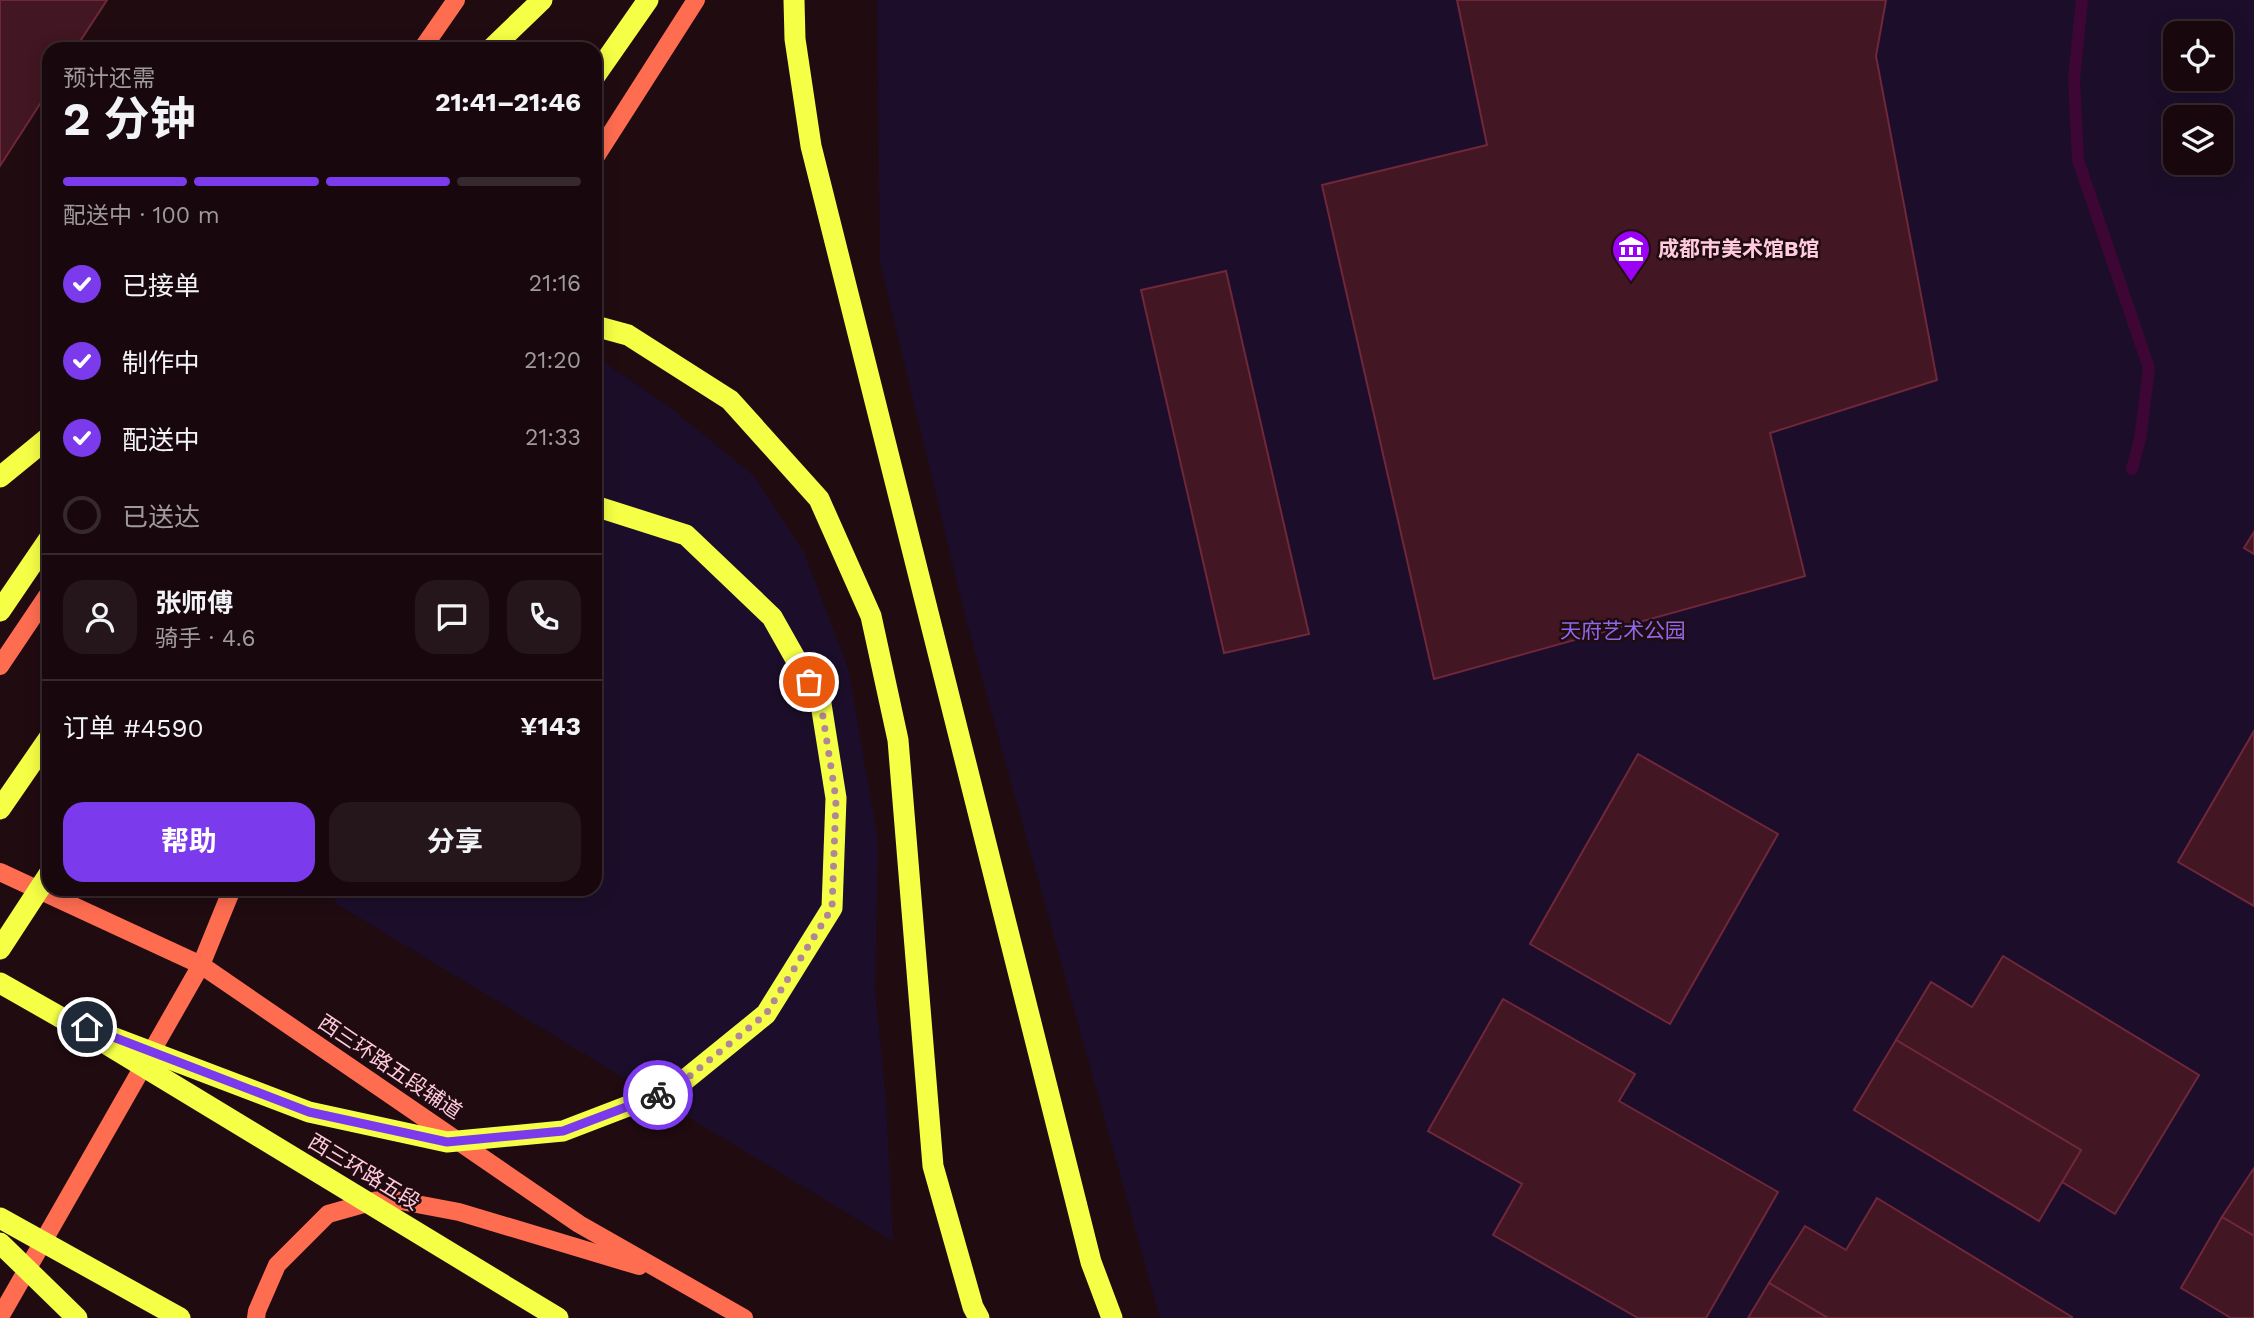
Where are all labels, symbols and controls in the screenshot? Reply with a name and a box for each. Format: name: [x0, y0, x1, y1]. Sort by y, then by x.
map controls: [2163, 21, 2233, 175]
button: locate: [2163, 21, 2233, 91]
text: 预计还需: [63, 65, 155, 92]
text: 21:41–21:46: [435, 87, 581, 117]
text: 2 分钟: [63, 92, 196, 146]
button: layers: [2163, 105, 2233, 175]
text: 配送中 · 100 m: [63, 202, 220, 229]
museum icon: 成都市美术馆B馆: [1610, 228, 1652, 283]
place label: 成都市美术馆B馆: [1658, 236, 1819, 261]
icon: check: [63, 265, 101, 303]
text: 21:16: [529, 270, 581, 297]
text: 已接单: [122, 271, 200, 301]
icon: check: [63, 342, 101, 380]
text: 21:20: [524, 347, 581, 374]
text: 制作中: [122, 348, 200, 378]
icon: check: [63, 419, 101, 457]
text: 21:33: [525, 424, 581, 451]
text: 配送中: [122, 425, 200, 455]
text: 已送达: [122, 502, 200, 532]
button: person: [63, 580, 137, 654]
button: chat: [415, 580, 489, 654]
button: phone: [507, 580, 581, 654]
text: 张师傅: [155, 588, 233, 618]
park label: 天府艺术公园: [1560, 618, 1686, 643]
text: 骑手 · 4.6: [155, 625, 255, 652]
pin: [779, 652, 839, 712]
icon: bag: [790, 663, 828, 701]
text: ¥143: [520, 711, 581, 741]
text: 订单 #4590: [63, 713, 204, 743]
button: 帮助: [63, 802, 315, 882]
button: 分享: [329, 802, 581, 882]
pin: [57, 997, 117, 1057]
icon: home: [68, 1008, 106, 1046]
street label: 西三环路五段辅道: [314, 1009, 467, 1124]
courier: [623, 1060, 693, 1130]
icon: bike: [639, 1076, 677, 1114]
street label: 西三环路五段: [304, 1128, 425, 1215]

